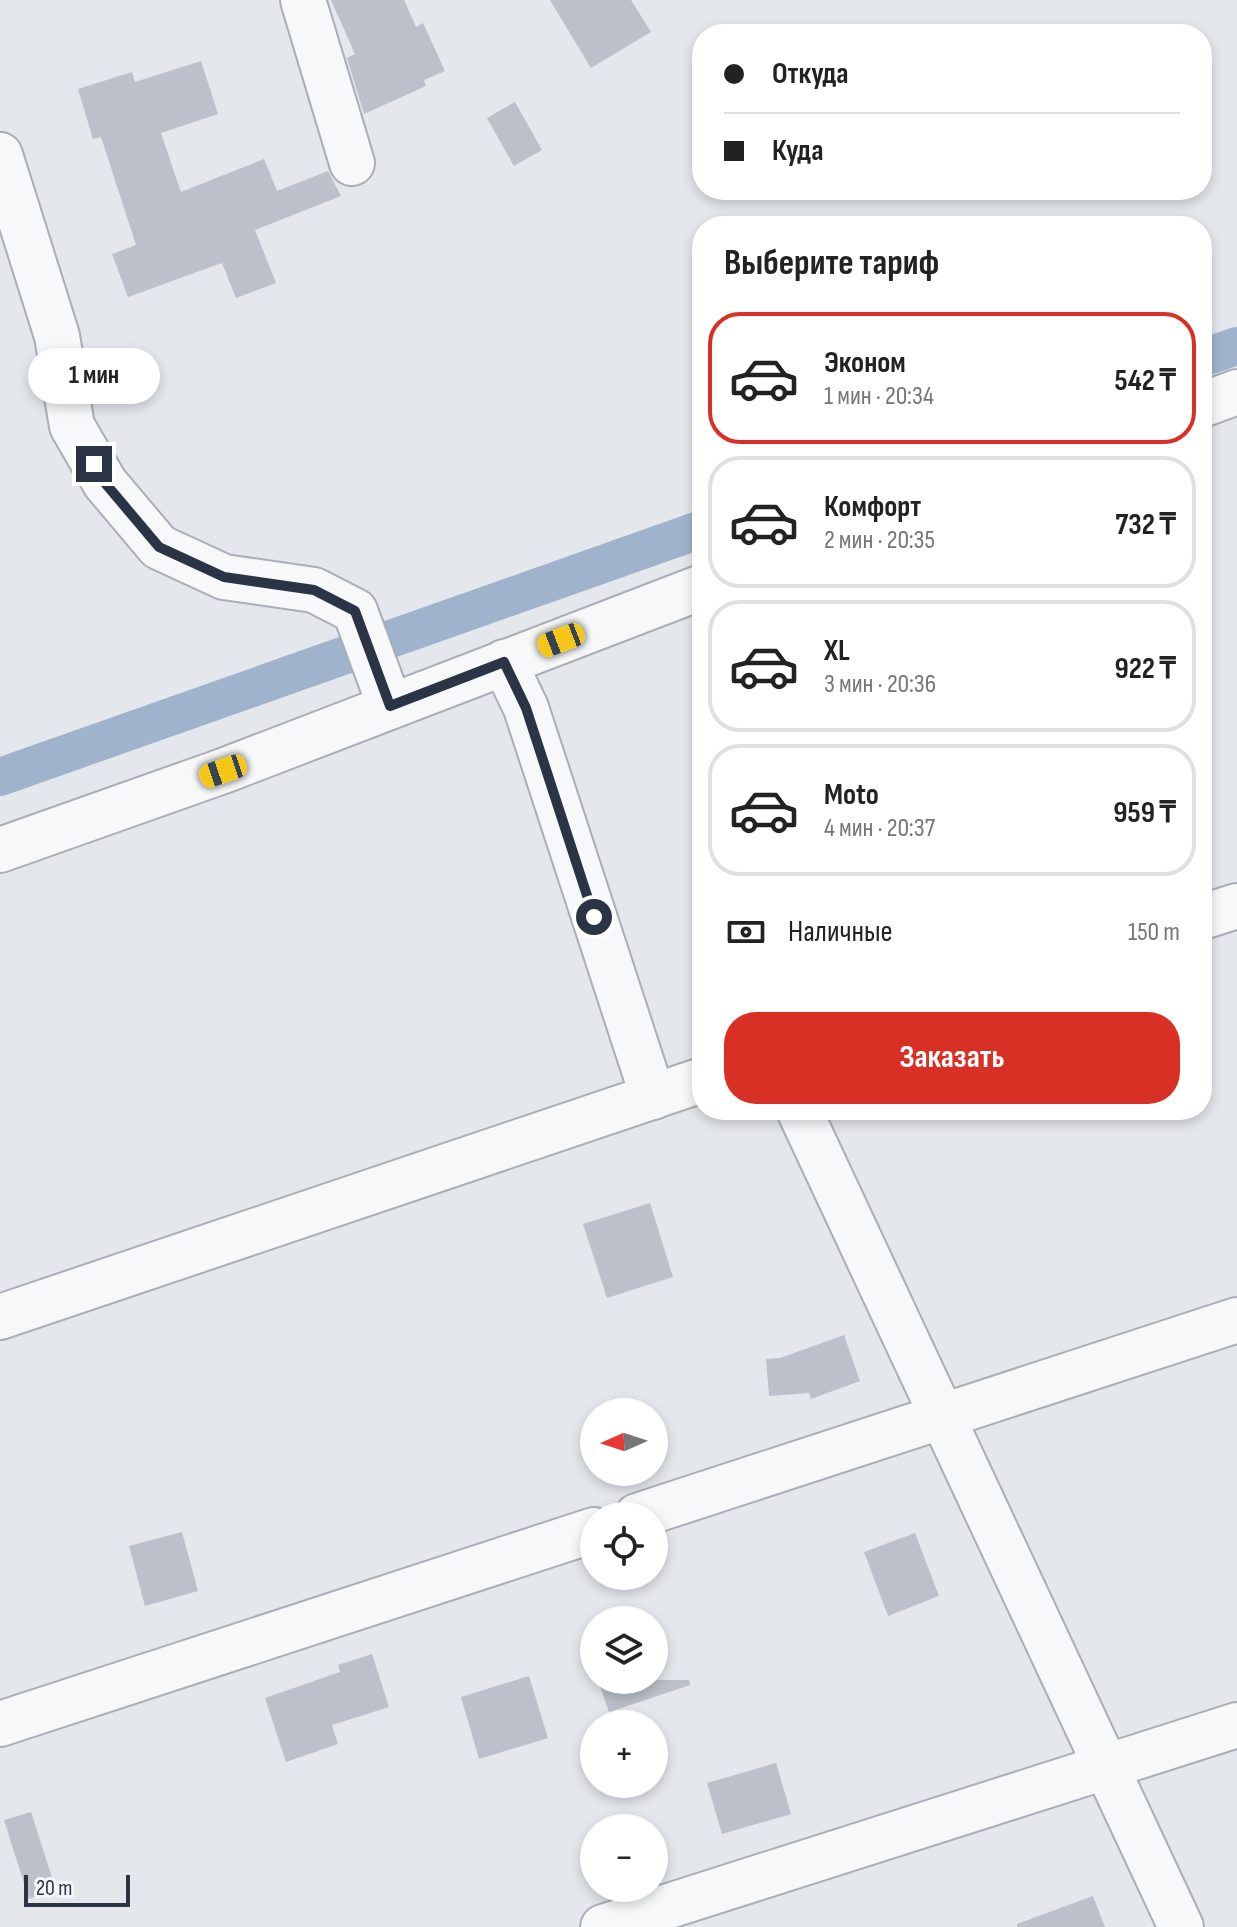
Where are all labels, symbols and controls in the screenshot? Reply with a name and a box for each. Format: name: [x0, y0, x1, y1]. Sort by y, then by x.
text: Откуда: [772, 56, 849, 92]
text: Куда: [772, 133, 823, 169]
text: Выберите тариф: [724, 242, 939, 285]
icon: car: [728, 342, 800, 414]
text: Эконом: [824, 345, 906, 381]
callout: 1 мин: [28, 348, 160, 404]
text: 1 мин: [69, 360, 119, 391]
text: 542 ₸: [1115, 363, 1176, 399]
text: 1 мин · 20:34: [824, 381, 934, 412]
route end: [76, 446, 112, 482]
icon: car: [728, 486, 800, 558]
text: Комфорт: [824, 489, 921, 525]
text: 732 ₸: [1115, 507, 1176, 543]
text: 2 мин · 20:35: [824, 525, 935, 556]
car: [534, 620, 588, 660]
icon: car: [728, 630, 800, 702]
text: XL: [824, 633, 850, 669]
text: 922 ₸: [1114, 651, 1176, 687]
text: 3 мин · 20:36: [824, 669, 936, 700]
car: [196, 752, 250, 790]
icon: car: [728, 774, 800, 846]
text: Moto: [824, 777, 879, 813]
text: 959 ₸: [1113, 795, 1176, 831]
text: 4 мин · 20:37: [824, 813, 935, 844]
route start: [576, 899, 612, 935]
icon: cash: [724, 910, 768, 954]
text: Наличные: [788, 914, 893, 950]
text: 150 m: [1128, 917, 1180, 948]
button: Заказать: [724, 1012, 1180, 1104]
north arrow: [580, 1398, 668, 1486]
map controls: [580, 1398, 668, 1902]
button: locate: [580, 1502, 668, 1590]
button: layers: [580, 1606, 668, 1694]
button: +: [580, 1710, 668, 1798]
button: −: [580, 1814, 668, 1902]
scale bar: [24, 1871, 130, 1907]
text: 20 m: [36, 1875, 73, 1902]

